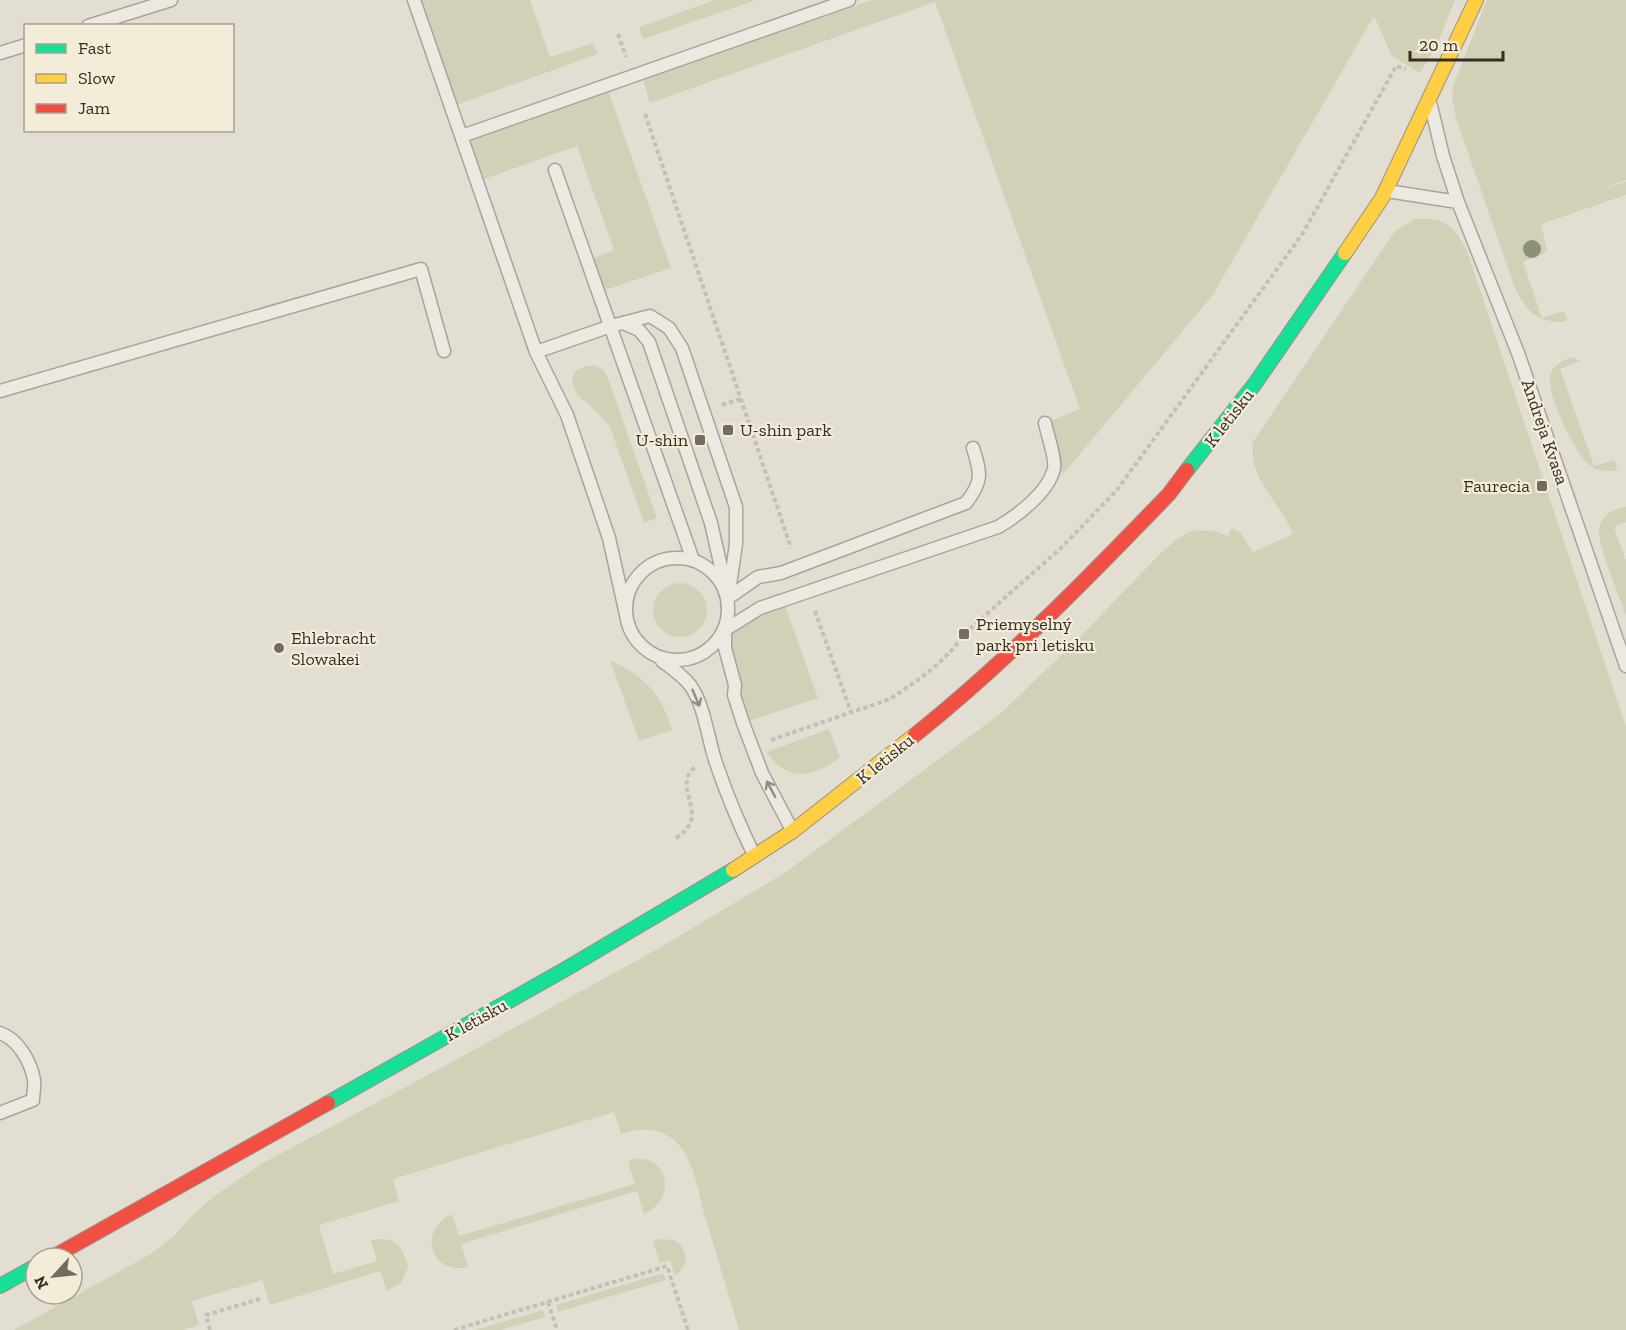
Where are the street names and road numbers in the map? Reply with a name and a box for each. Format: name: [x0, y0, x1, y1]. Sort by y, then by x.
street label: Andreja Kvasa: [1517, 376, 1573, 488]
street label: K letisku: [1199, 385, 1259, 451]
street label: K letisku: [852, 729, 918, 789]
street label: K letisku: [441, 994, 511, 1046]

